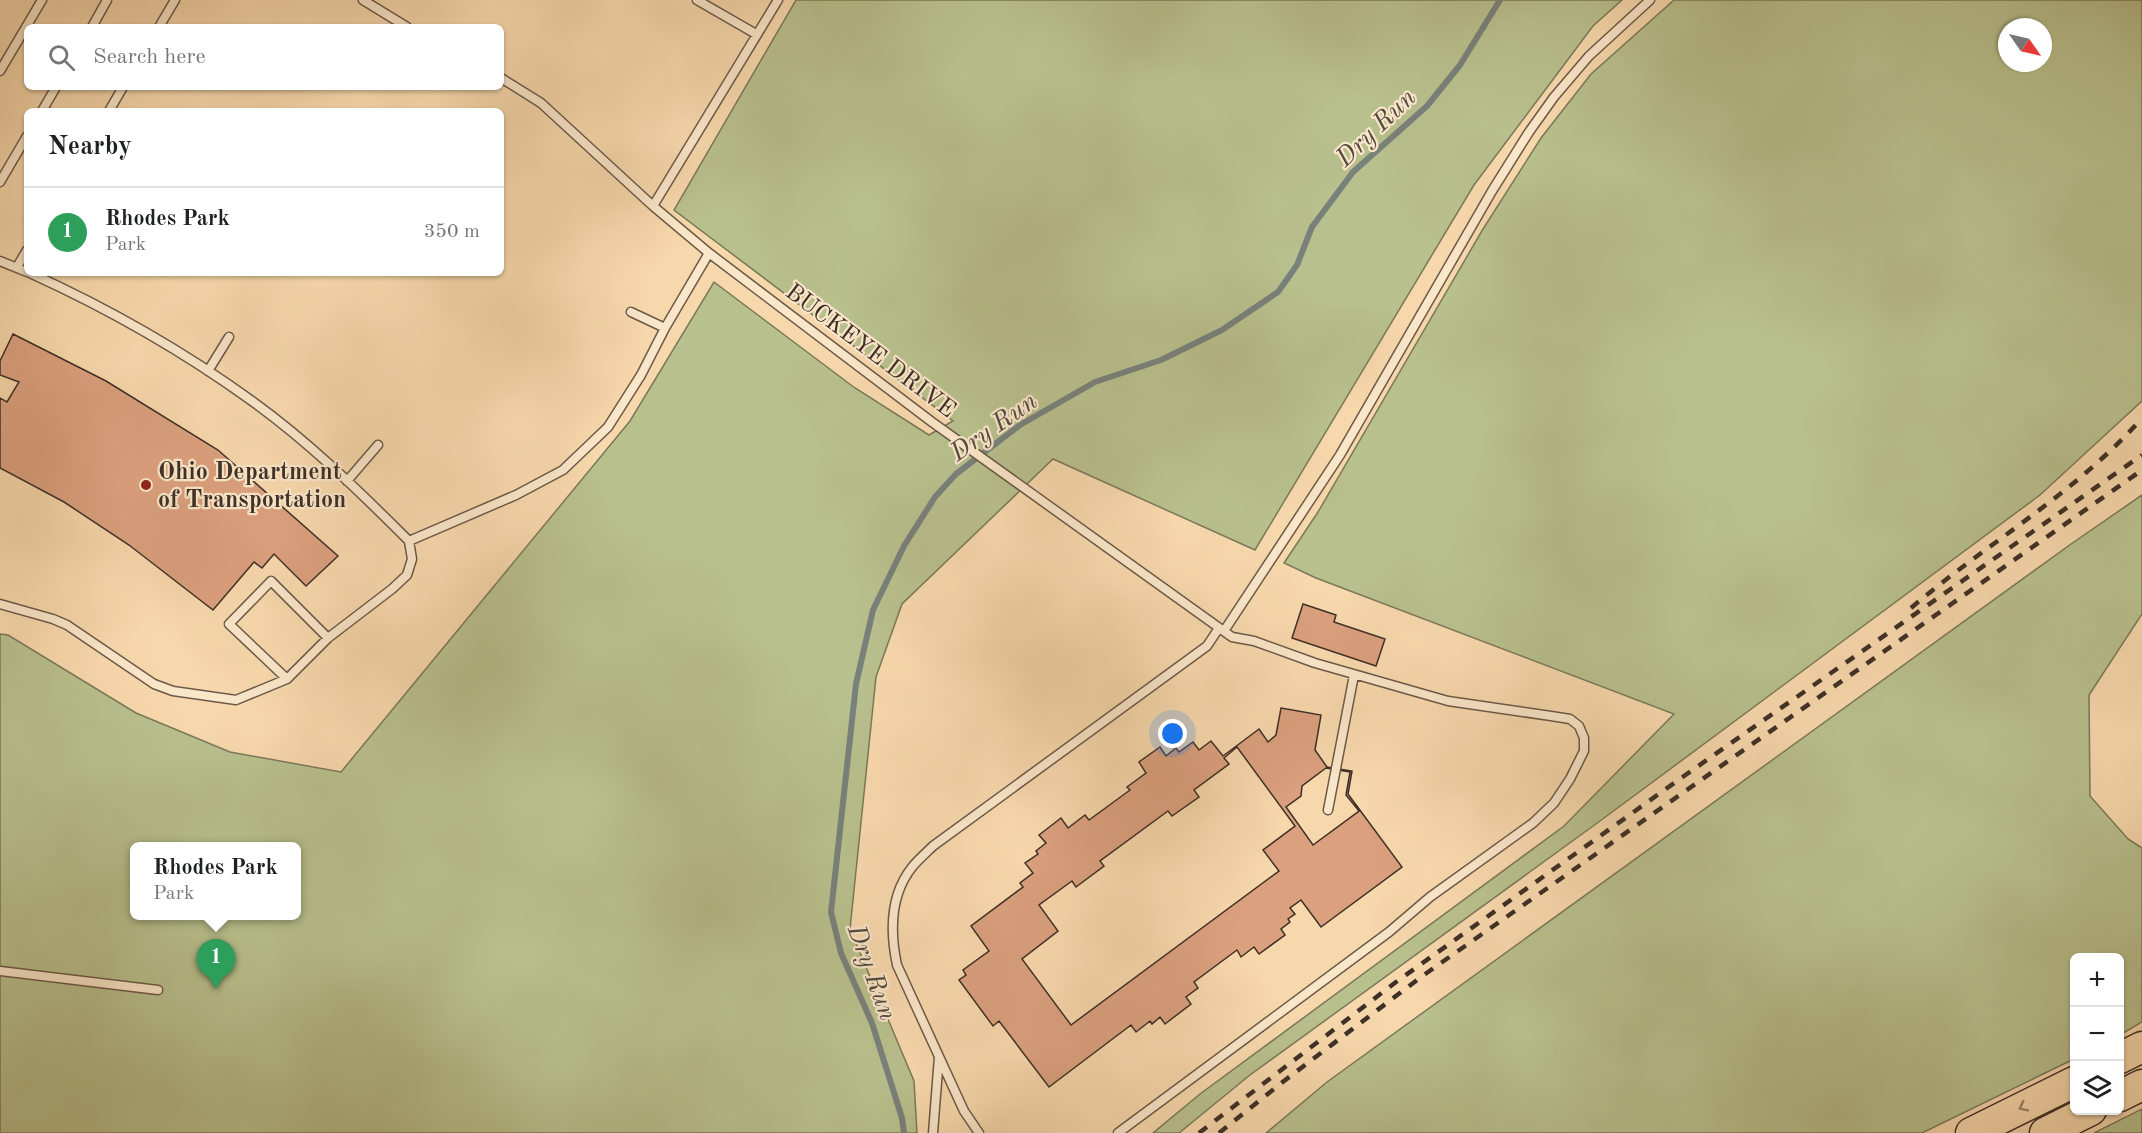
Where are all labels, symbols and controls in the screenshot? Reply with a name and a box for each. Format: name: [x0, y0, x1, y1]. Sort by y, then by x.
north arrow: [1998, 18, 2052, 72]
search box: [24, 24, 504, 90]
icon: search: [45, 41, 78, 74]
text: Search here: [93, 46, 206, 68]
water label: Dry Run: [1331, 84, 1421, 173]
text: Nearby: [48, 134, 132, 160]
text: Rhodes Park: [105, 208, 230, 230]
text: 1: [62, 222, 73, 242]
text: 350 m: [424, 222, 480, 242]
text: Park: [105, 235, 146, 255]
street label: BUCKEYE DRIVE: [780, 280, 959, 423]
water label: Dry Run: [945, 388, 1043, 467]
place label: Ohio Department of Transportation: [158, 461, 346, 513]
marker: Ohio Department of Transportation: [139, 478, 153, 492]
your location: [1158, 719, 1187, 748]
popup: [130, 842, 301, 920]
text: Rhodes Park: [153, 857, 278, 879]
text: Park: [153, 884, 194, 904]
water label: Dry Run: [842, 920, 900, 1024]
pin: 1: [196, 940, 236, 989]
map controls: [2070, 953, 2124, 1115]
button: +: [2070, 953, 2124, 1007]
button: −: [2070, 1007, 2124, 1061]
button: layers: [2070, 1061, 2124, 1115]
one-way arrow: [2018, 1100, 2029, 1112]

